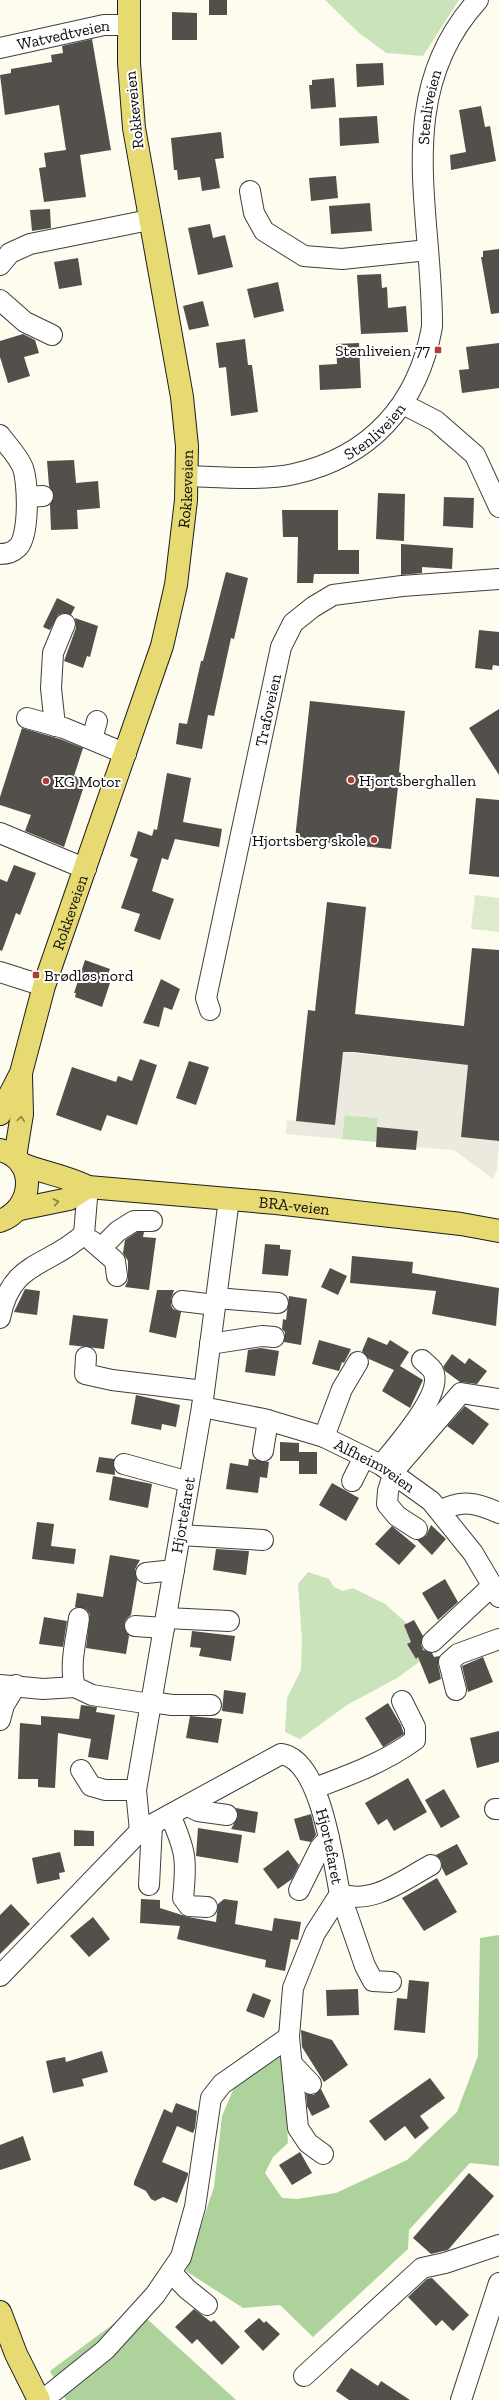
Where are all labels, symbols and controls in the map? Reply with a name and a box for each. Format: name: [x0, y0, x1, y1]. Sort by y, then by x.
street label: Watvedtveien: [15, 16, 111, 53]
street label: Stenliveien: [414, 66, 445, 145]
street label: Rokkeveien: [120, 69, 148, 150]
place label: Stenliveien 77: [335, 341, 430, 360]
marker: Stenliveien 77: [433, 345, 443, 355]
street label: Stenliveien: [340, 398, 410, 463]
street label: Rokkeveien: [173, 449, 196, 529]
street label: Trafoveien: [251, 671, 285, 748]
place label: Hjortsberghallen: [359, 771, 477, 790]
place label: KG Motor: [54, 772, 122, 791]
marker: Hjortsberghallen: [346, 775, 356, 785]
marker: KG Motor: [41, 776, 51, 786]
place label: Hjortsberg skole: [252, 831, 366, 850]
marker: Hjortsberg skole: [369, 835, 379, 845]
street label: Rokkeveien: [48, 872, 92, 952]
place label: Brødløs nord: [44, 966, 134, 985]
marker: Brødløs nord: [31, 970, 41, 980]
one-way arrow: [16, 1116, 25, 1122]
street label: BRA-veien: [258, 1192, 332, 1219]
one-way arrow: [52, 1198, 59, 1207]
street label: Alfheimveien: [331, 1434, 420, 1497]
street label: Hjortefaret: [167, 1475, 199, 1555]
street label: Hjortefaret: [312, 1806, 347, 1886]

